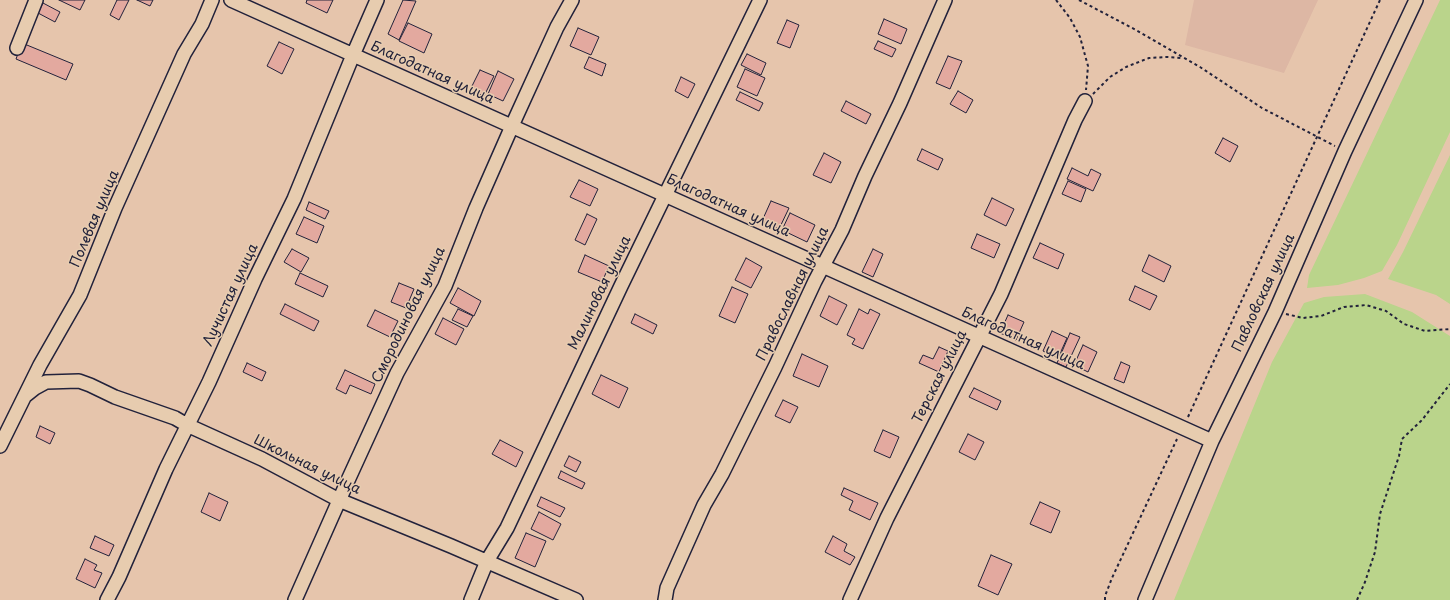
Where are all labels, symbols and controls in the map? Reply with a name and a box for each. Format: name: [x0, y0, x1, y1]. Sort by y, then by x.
street label: Благодатная улица: [368, 38, 496, 108]
street label: Полевая улица: [67, 168, 123, 270]
street label: Благодатная улица: [664, 171, 792, 241]
street label: Православная улица: [753, 224, 833, 364]
street label: Павловская улица: [1229, 231, 1299, 355]
street label: Малиновая улица: [565, 233, 635, 353]
street label: Лучистая улица: [200, 241, 262, 349]
street label: Смородиновая улица: [369, 244, 449, 386]
street label: Благодатная улица: [959, 304, 1087, 374]
street label: Терская улица: [909, 328, 971, 426]
street label: Школьная улица: [251, 432, 363, 498]

